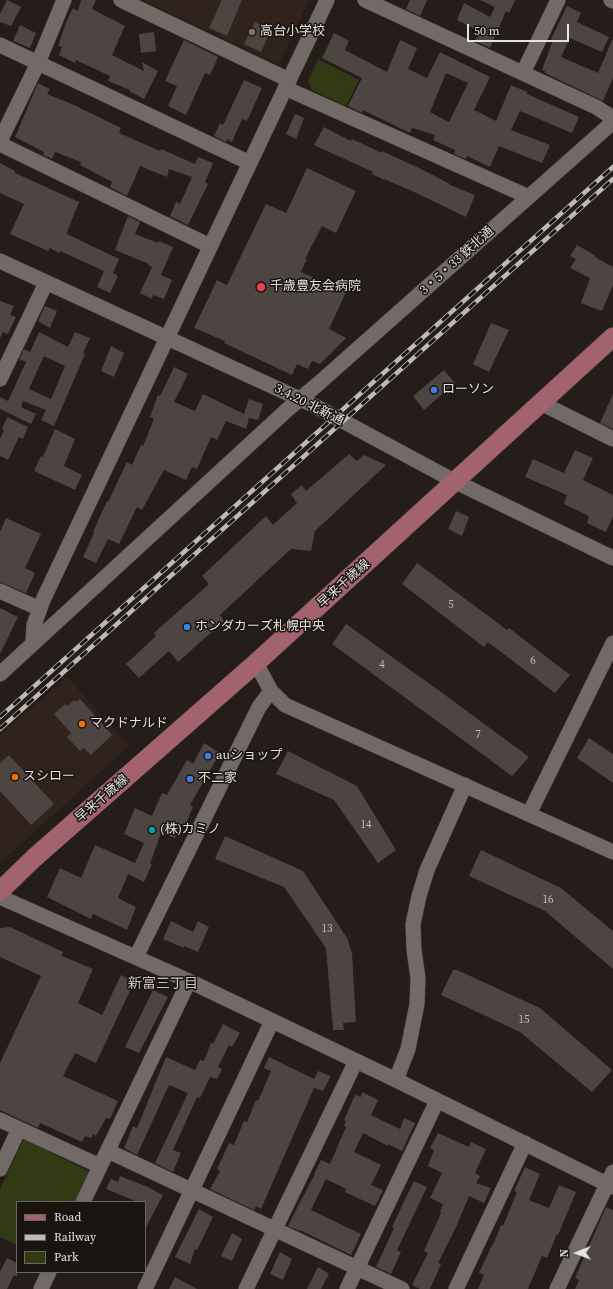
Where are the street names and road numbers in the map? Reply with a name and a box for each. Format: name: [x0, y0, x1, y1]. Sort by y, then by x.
street label: 3・5・33 鉄北通: [417, 224, 497, 298]
street label: 3.4.20 北新通: [272, 381, 346, 429]
street label: 早来千歳線: [315, 556, 373, 612]
street label: 早来千歳線: [72, 772, 132, 826]

